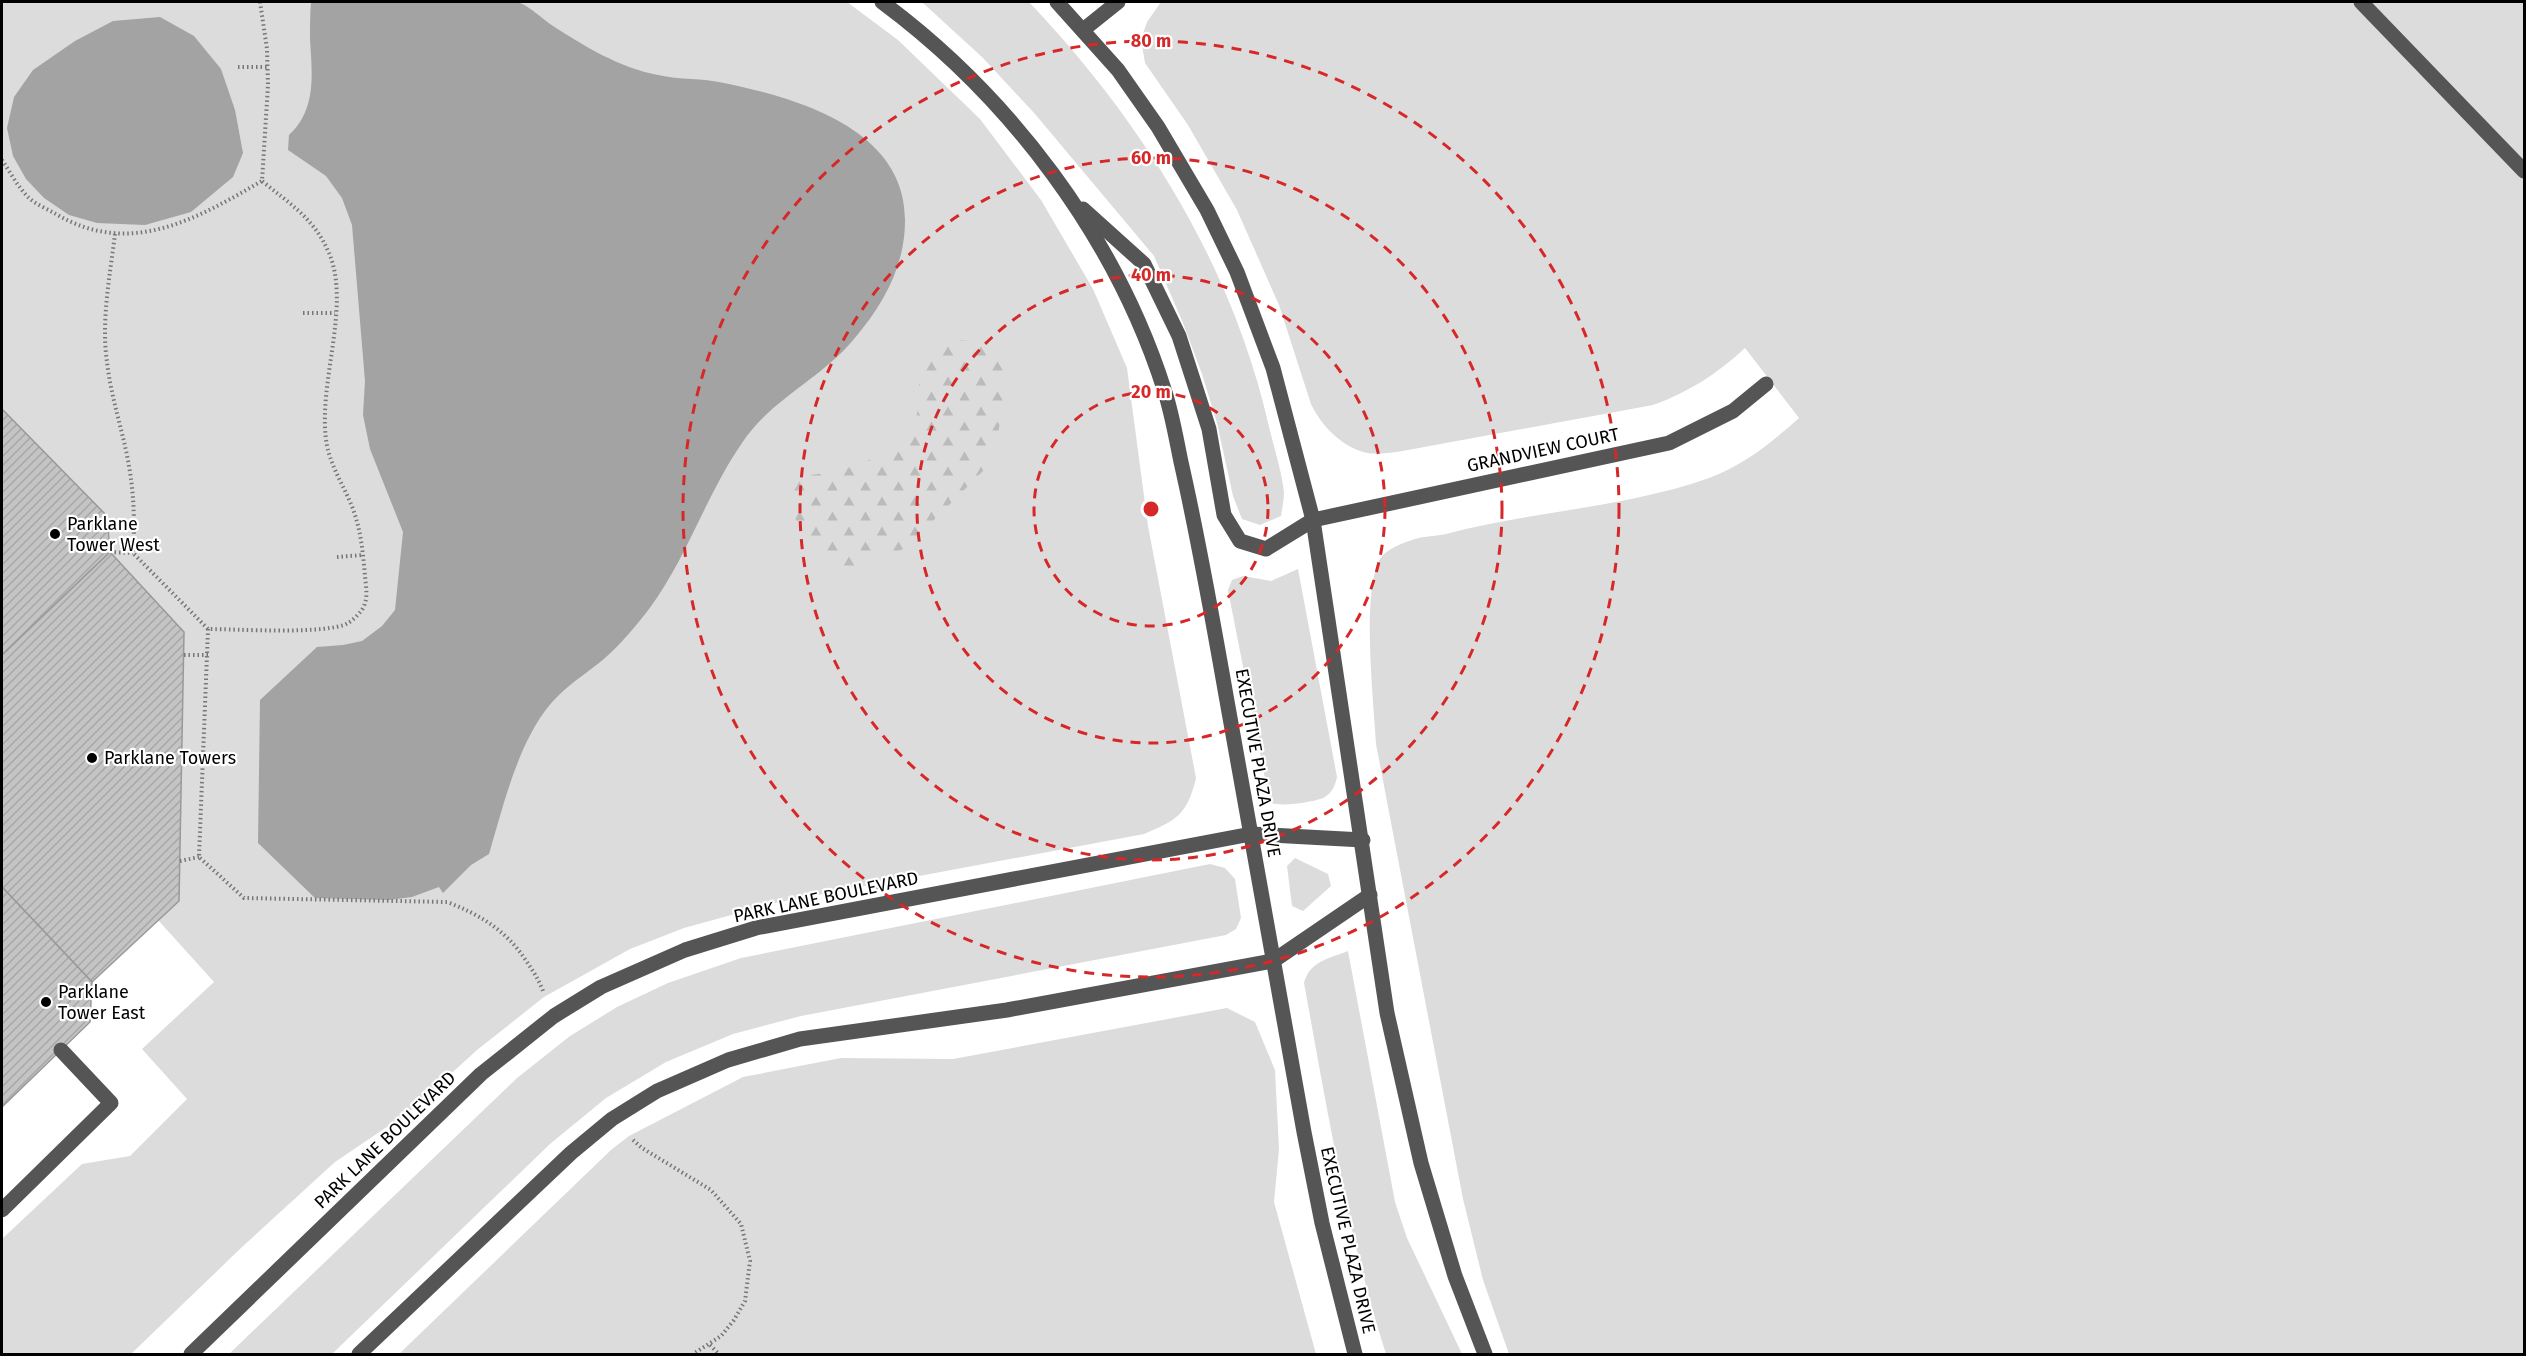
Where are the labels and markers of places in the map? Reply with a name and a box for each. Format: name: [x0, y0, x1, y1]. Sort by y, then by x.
centre of rings: [1141, 499, 1161, 519]
place label: Parklane Tower West: [67, 513, 160, 556]
marker: Parklane Tower West: [48, 527, 62, 541]
place label: Parklane Towers: [104, 747, 236, 769]
marker: Parklane Towers: [85, 751, 99, 765]
place label: Parklane Tower East: [58, 981, 146, 1024]
marker: Parklane Tower East: [39, 995, 53, 1009]

